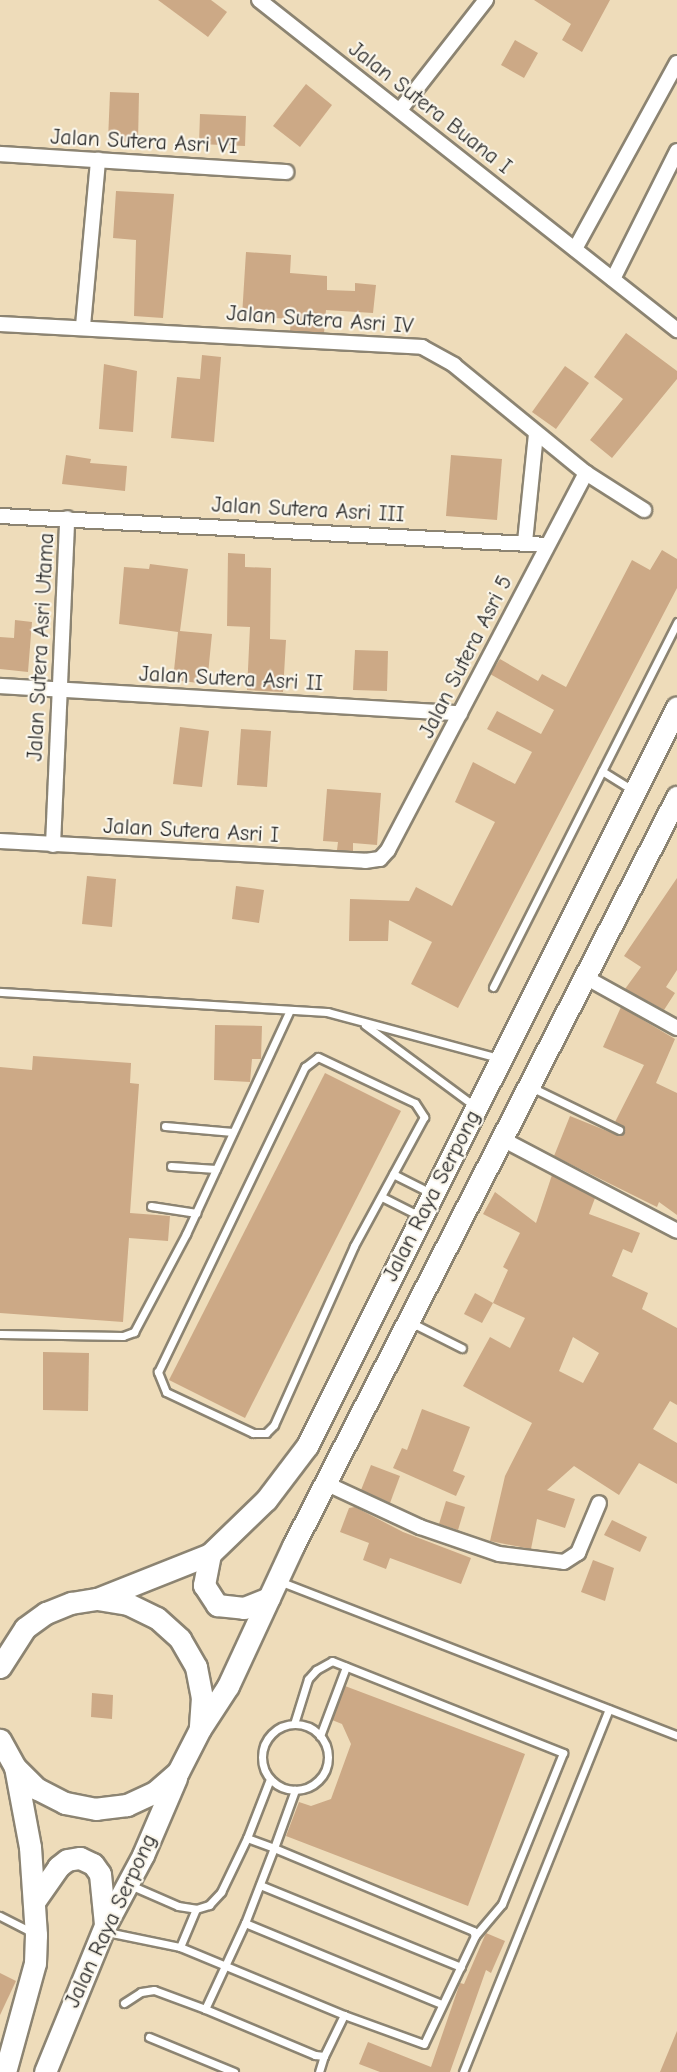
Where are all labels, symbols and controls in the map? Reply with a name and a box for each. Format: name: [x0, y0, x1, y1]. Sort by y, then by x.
street label: Jalan Sutera Buana I: [343, 36, 517, 180]
street label: Jalan Sutera Asri VI: [50, 124, 238, 160]
street label: Jalan Sutera Asri IV: [226, 300, 414, 340]
street label: Jalan Sutera Asri III: [211, 492, 405, 528]
street label: Jalan Sutera Asri Utama: [22, 532, 60, 762]
street label: Jalan Sutera Asri 5: [414, 571, 518, 743]
street label: Jalan Sutera Asri II: [138, 661, 324, 697]
street label: Jalan Sutera Asri I: [103, 813, 279, 849]
street label: Jalan Raya Serpong: [377, 1106, 487, 1286]
street label: Jalan Raya Serpong: [59, 1830, 163, 2012]

